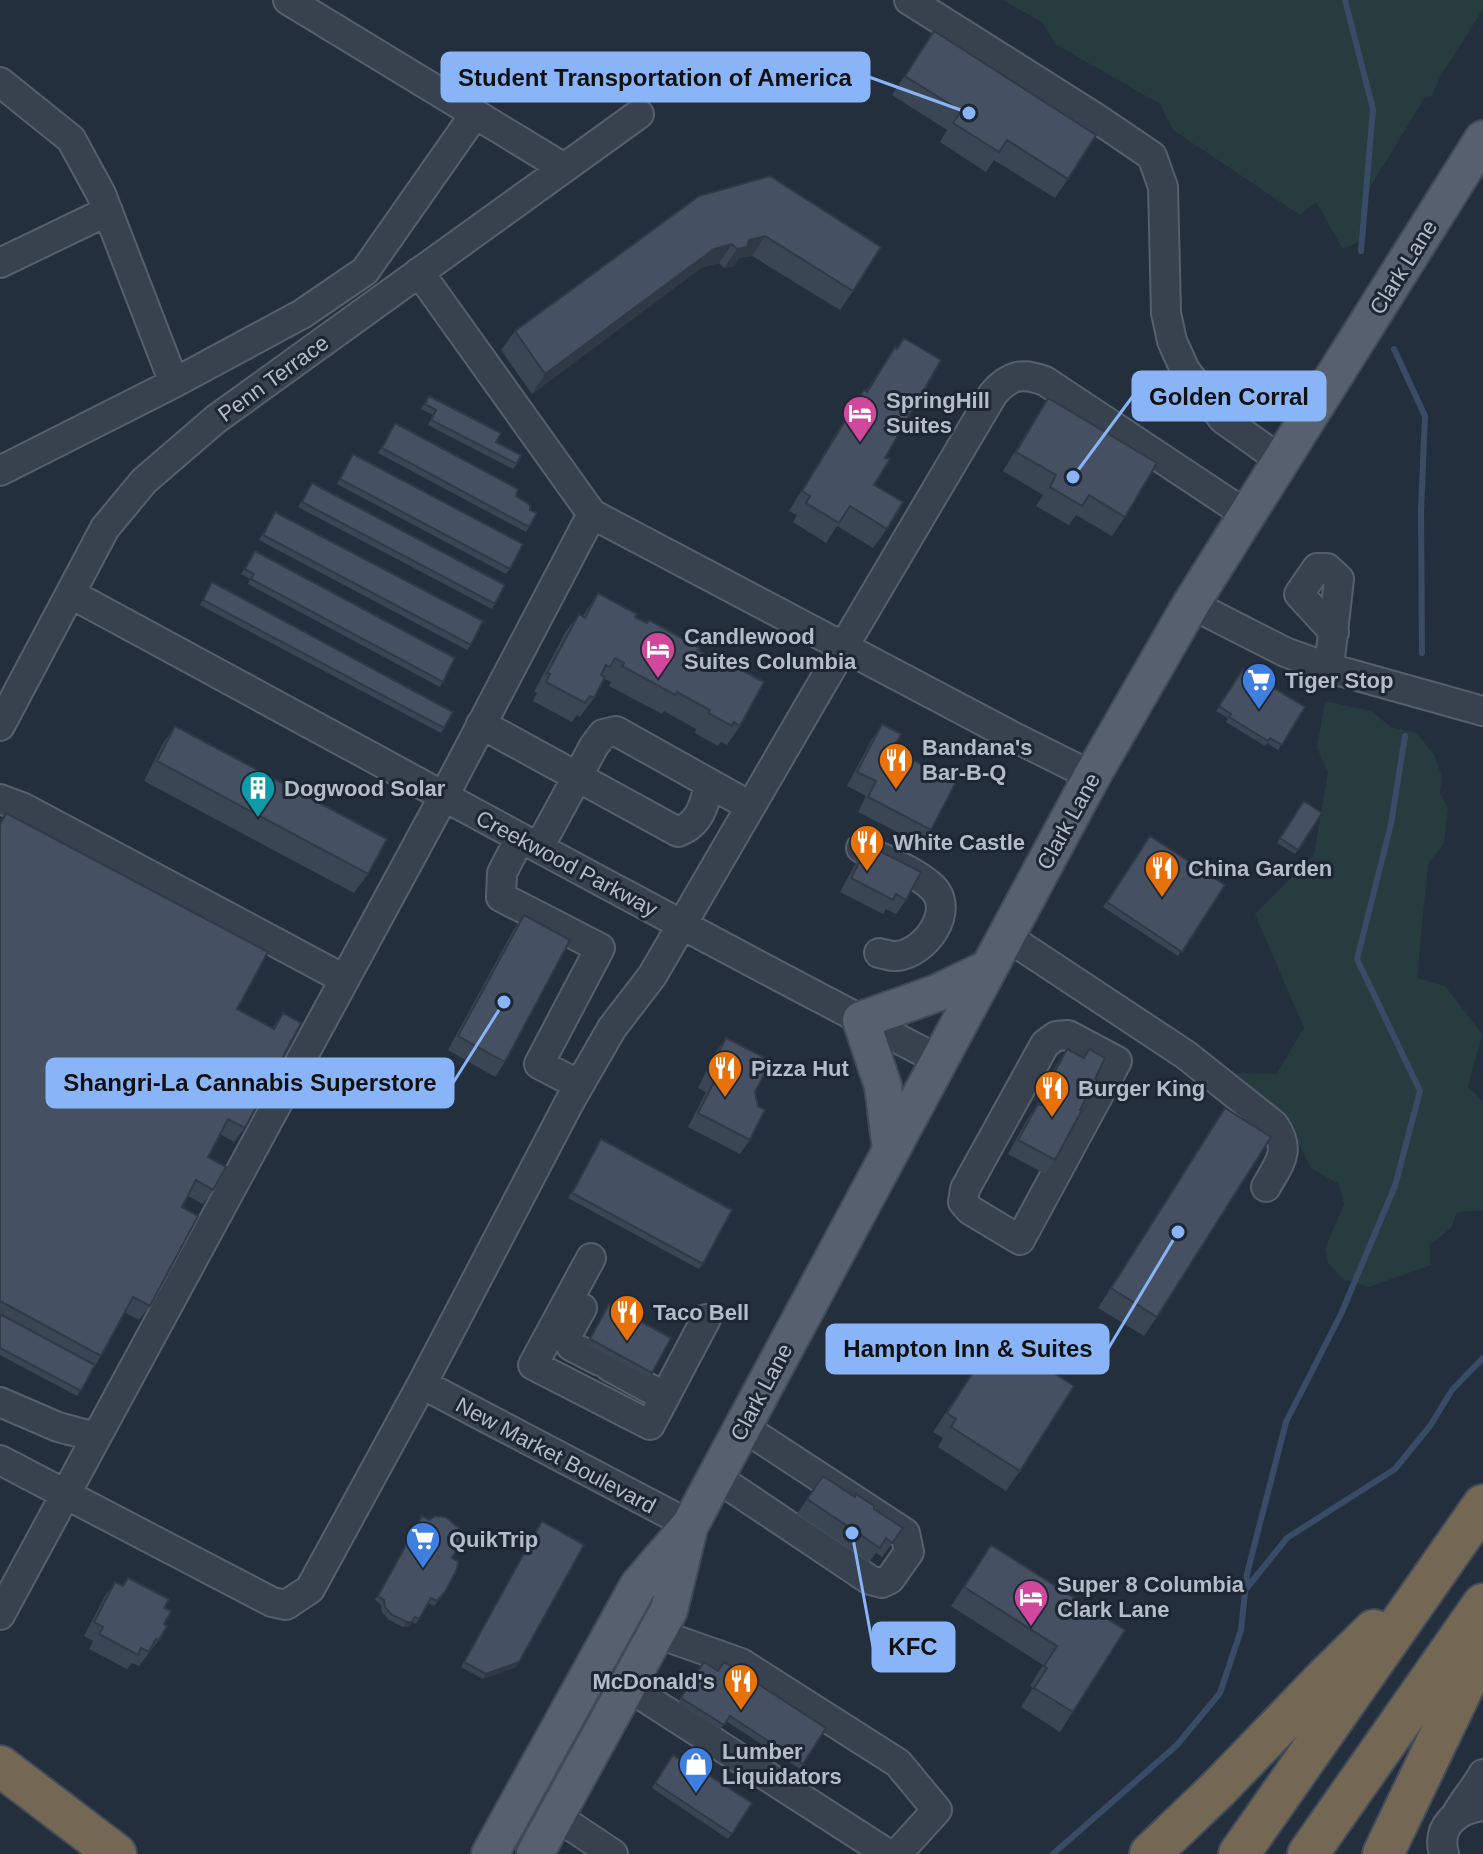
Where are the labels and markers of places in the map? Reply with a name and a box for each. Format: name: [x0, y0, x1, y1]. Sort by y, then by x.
callout: Student Transportation of America: [442, 53, 869, 101]
callout: Golden Corral: [1133, 372, 1325, 420]
place label: SpringHill Suites: [886, 388, 990, 438]
hotel icon: SpringHill Suites: [841, 394, 879, 444]
place label: Candlewood Suites Columbia: [684, 624, 857, 674]
hotel icon: Candlewood Suites Columbia: [639, 630, 677, 680]
supermarket icon: Tiger Stop: [1240, 661, 1278, 711]
place label: Tiger Stop: [1285, 668, 1393, 693]
place label: Bandana's Bar-B-Q: [922, 735, 1032, 785]
restaurant icon: Bandana's Bar-B-Q: [877, 741, 915, 791]
building icon: Dogwood Solar: [239, 769, 277, 819]
place label: Dogwood Solar: [284, 776, 446, 801]
restaurant icon: White Castle: [848, 823, 886, 873]
place label: White Castle: [893, 830, 1025, 855]
restaurant icon: China Garden: [1143, 849, 1181, 899]
place label: China Garden: [1188, 856, 1332, 881]
restaurant icon: Pizza Hut: [706, 1049, 744, 1099]
place label: Pizza Hut: [751, 1056, 849, 1081]
callout: Shangri-La Cannabis Superstore: [47, 1059, 453, 1107]
restaurant icon: Burger King: [1033, 1069, 1071, 1119]
place label: Burger King: [1078, 1076, 1205, 1101]
restaurant icon: Taco Bell: [608, 1293, 646, 1343]
place label: Taco Bell: [653, 1300, 749, 1325]
callout: Hampton Inn & Suites: [827, 1325, 1108, 1373]
supermarket icon: QuikTrip: [404, 1520, 442, 1570]
place label: QuikTrip: [449, 1527, 538, 1552]
place label: Super 8 Columbia Clark Lane: [1057, 1572, 1245, 1622]
hotel icon: Super 8 Columbia Clark Lane: [1012, 1578, 1050, 1628]
callout: KFC: [873, 1623, 954, 1671]
restaurant icon: McDonald's: [722, 1662, 760, 1712]
place label: McDonald's: [592, 1669, 715, 1694]
place label: Lumber Liquidators: [722, 1739, 842, 1789]
shop icon: Lumber Liquidators: [677, 1745, 715, 1795]

